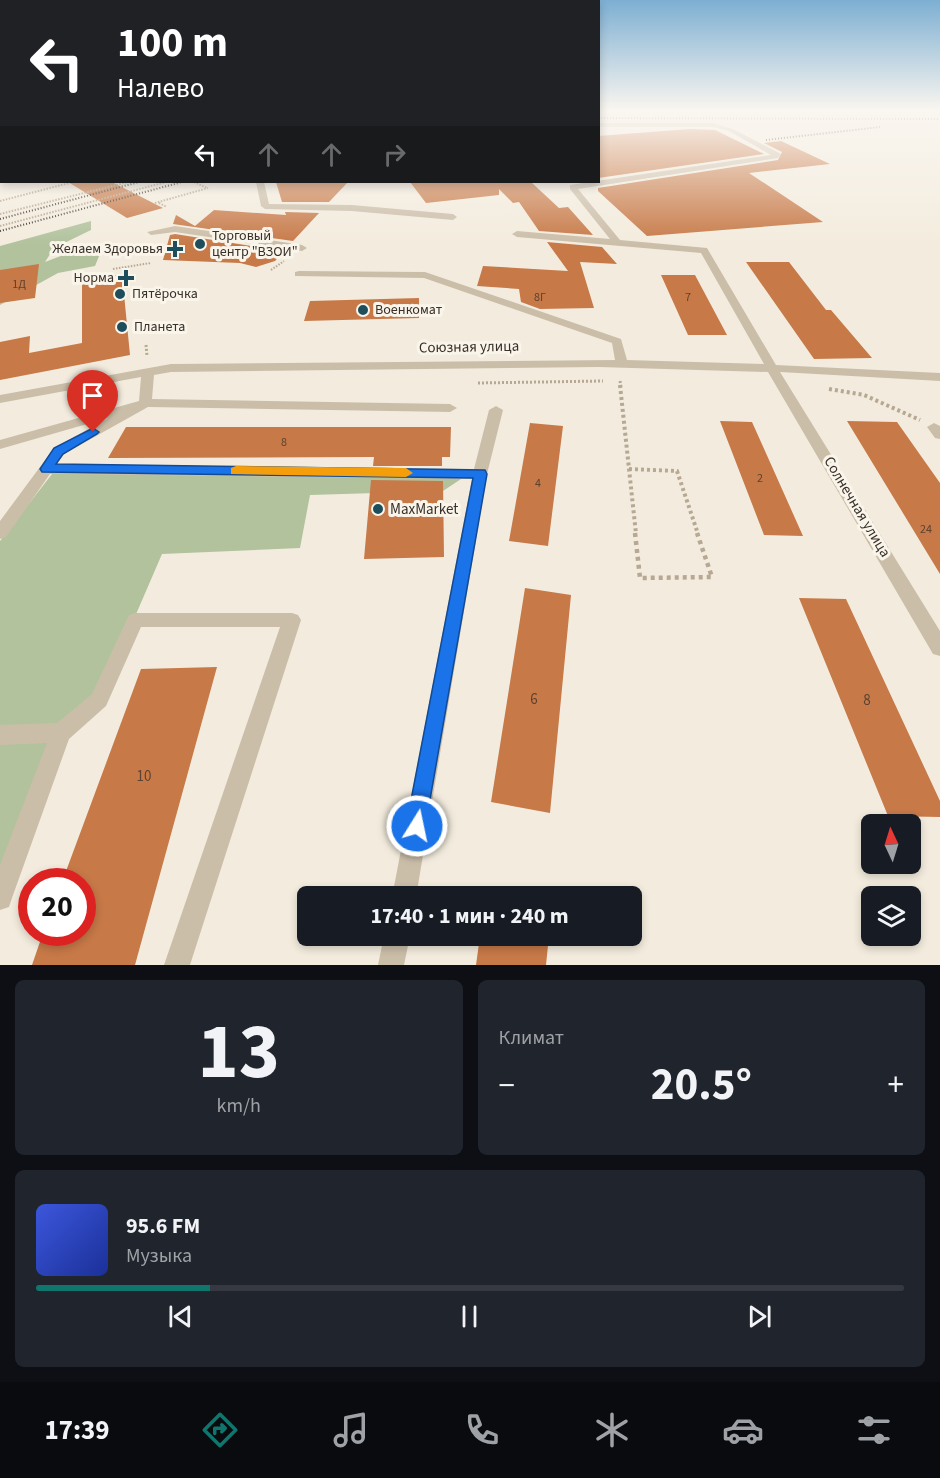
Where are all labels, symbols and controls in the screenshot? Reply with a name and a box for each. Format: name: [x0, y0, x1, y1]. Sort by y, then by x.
text: 100 m: [117, 13, 228, 73]
icon: left: [18, 24, 96, 102]
text: Налево: [117, 69, 204, 108]
icon: left: [189, 138, 222, 171]
icon: ahead: [252, 138, 285, 171]
icon: ahead: [315, 138, 348, 171]
icon: right: [378, 138, 411, 171]
place label: Торговый центр "ВЗОИ": [212, 226, 298, 262]
marker: Торговый центр "ВЗОИ": [193, 237, 207, 251]
place label: Желаем Здоровья: [52, 239, 163, 259]
marker: Желаем Здоровья: [168, 242, 182, 256]
place label: Норма: [74, 268, 114, 288]
marker: Норма: [119, 271, 133, 285]
house number: 1Д: [12, 276, 26, 293]
place label: Пятёрочка: [132, 284, 198, 304]
marker: Пятёрочка: [113, 287, 127, 301]
house number: 8Г: [534, 289, 546, 306]
house number: 7: [685, 289, 691, 306]
place label: Военкомат: [375, 300, 443, 320]
marker: Военкомат: [356, 303, 370, 317]
place label: Планета: [134, 317, 185, 337]
marker: Планета: [115, 320, 129, 334]
street label: Союзная улица: [419, 336, 519, 358]
pin: [67, 370, 118, 432]
icon: arrive: [76, 379, 109, 412]
house number: 8: [281, 434, 287, 451]
street label: Солнечная улица: [819, 453, 895, 561]
house number: 2: [757, 470, 763, 487]
house number: 4: [535, 475, 541, 492]
place label: MaxMarket: [390, 499, 458, 520]
marker: MaxMarket: [371, 502, 385, 516]
house number: 24: [920, 521, 932, 538]
house number: 6: [530, 689, 538, 710]
house number: 8: [863, 690, 871, 711]
house number: 10: [137, 766, 151, 787]
position arrow: [385, 794, 449, 858]
north arrow: [861, 814, 921, 874]
map controls: [861, 814, 921, 946]
speed limit sign: 20: [18, 868, 96, 946]
button: layers: [861, 886, 921, 946]
text: 17:40 · 1 мин · 240 m: [370, 900, 569, 932]
text: 13: [198, 997, 280, 1108]
text: Климат: [499, 1024, 564, 1052]
text: 20.5°: [651, 1053, 752, 1117]
text: −: [499, 1062, 515, 1109]
text: +: [888, 1062, 904, 1109]
text: km/h: [217, 1092, 261, 1120]
text: 95.6 FM: [126, 1210, 200, 1242]
text: Музыка: [126, 1242, 192, 1270]
icon: previous: [164, 1300, 197, 1333]
icon: pause: [453, 1300, 486, 1333]
icon: next: [743, 1300, 776, 1333]
icon: directions: [199, 1409, 241, 1451]
icon: music: [330, 1409, 372, 1451]
icon: phone: [461, 1409, 503, 1451]
icon: climate: [591, 1409, 633, 1451]
icon: car: [722, 1409, 764, 1451]
icon: filters: [853, 1409, 895, 1451]
text: 17:39: [44, 1411, 110, 1450]

